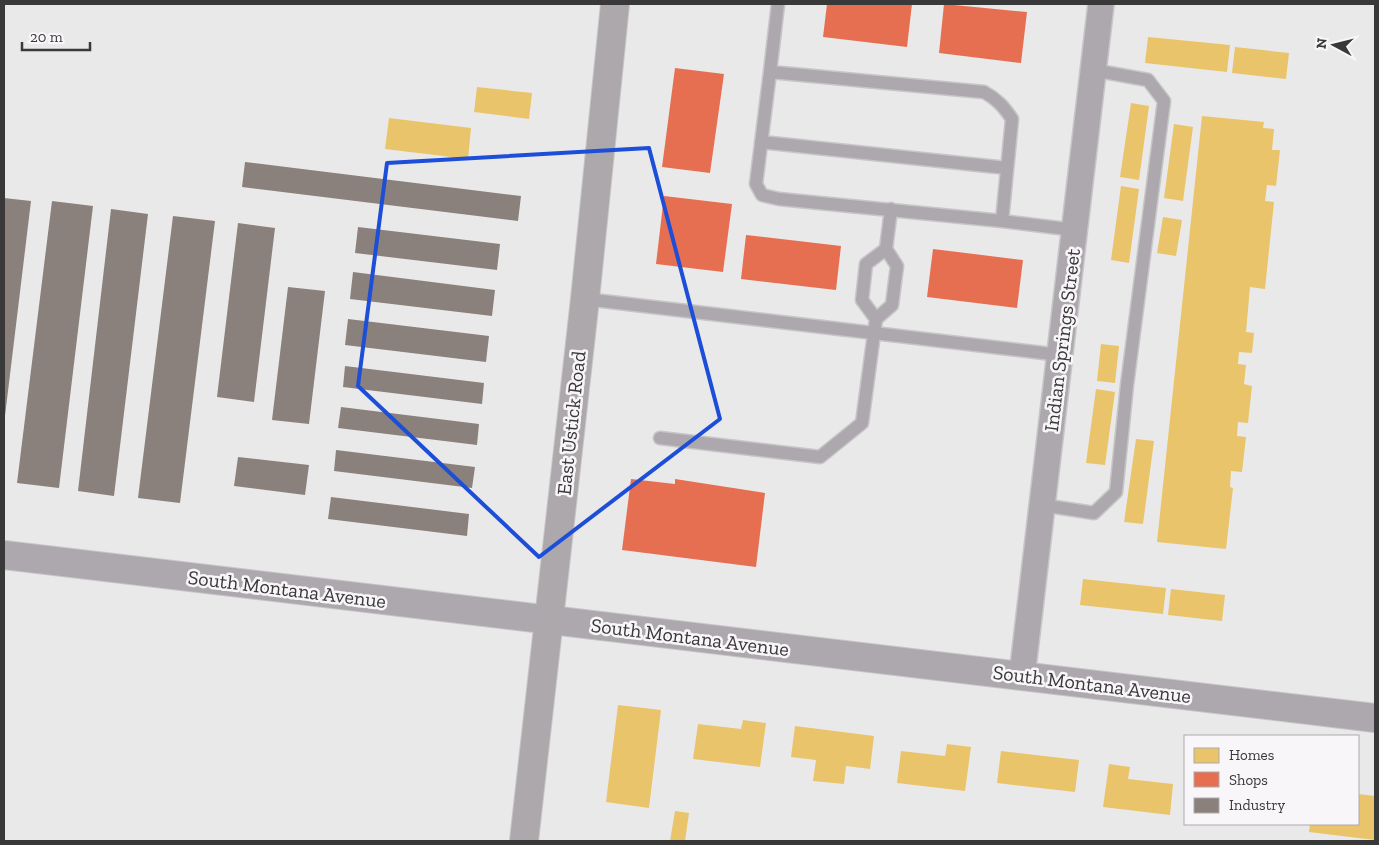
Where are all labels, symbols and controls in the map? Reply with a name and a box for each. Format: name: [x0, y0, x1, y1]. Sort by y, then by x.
scale bar: [22, 20, 90, 52]
north arrow: [1309, 20, 1359, 70]
text: 20 m: [30, 28, 63, 46]
text: N: [1313, 37, 1331, 50]
street label: Indian Springs Street: [1039, 247, 1085, 433]
street label: East Ustick Road: [551, 350, 591, 496]
street label: South Montana Avenue: [187, 565, 387, 613]
street label: South Montana Avenue: [590, 613, 790, 661]
street label: South Montana Avenue: [992, 660, 1192, 708]
legend: [1184, 735, 1359, 825]
text: Homes: [1229, 746, 1274, 764]
text: Shops: [1229, 771, 1268, 789]
text: Industry: [1229, 796, 1286, 814]

